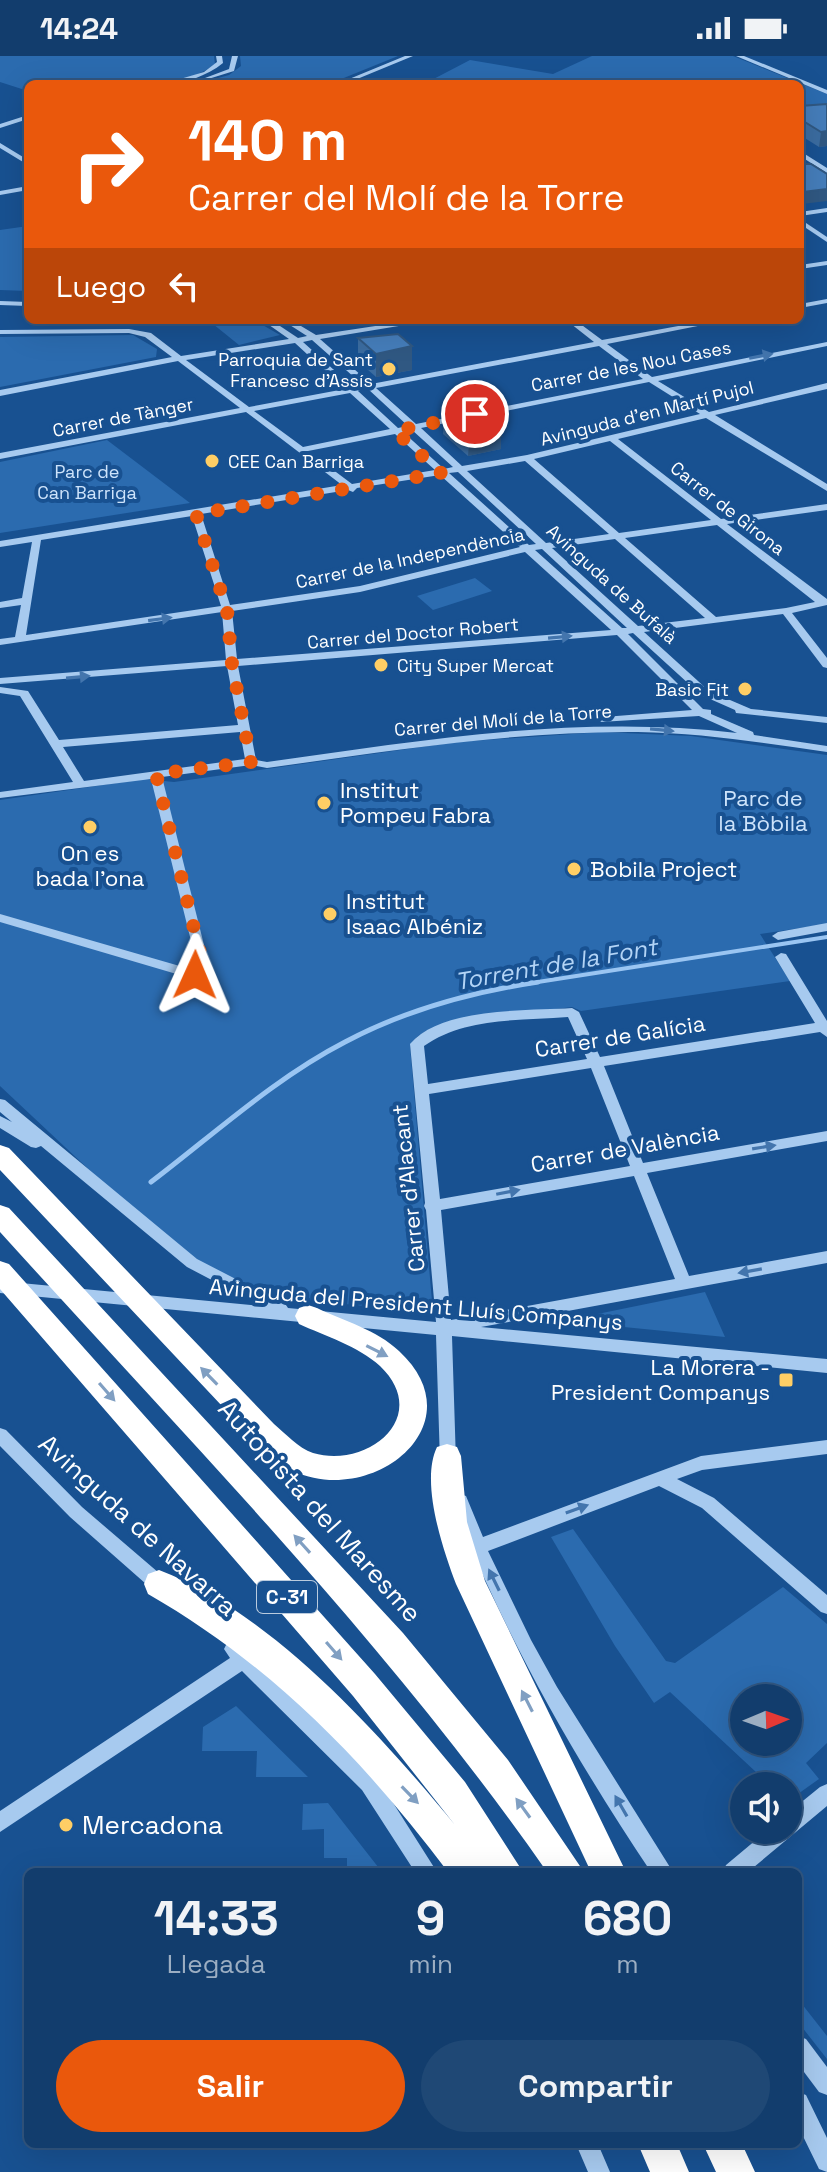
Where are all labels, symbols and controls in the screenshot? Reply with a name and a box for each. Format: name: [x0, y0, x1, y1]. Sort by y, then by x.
text: 14:24: [40, 9, 118, 48]
text: 140 m: [188, 105, 347, 176]
icon: right: [56, 112, 160, 216]
text: Carrer del Molí de la Torre: [188, 175, 625, 221]
icon: left: [162, 264, 206, 308]
text: Luego: [56, 267, 146, 306]
street label: Carrer de les Nou Cases: [529, 335, 733, 397]
place label: Parroquia de Sant Francesc d'Assís: [218, 348, 373, 392]
one-way arrow: [749, 350, 774, 362]
marker: Parroquia de Sant Francesc d'Assís: [380, 360, 398, 378]
street label: Avinguda d'en Martí Pujol: [538, 375, 756, 451]
pin: [441, 380, 509, 448]
street label: Carrer de Tànger: [51, 392, 196, 442]
icon: arrive: [453, 392, 497, 436]
place label: CEE Can Barriga: [228, 450, 364, 473]
marker: CEE Can Barriga: [203, 452, 221, 470]
street label: Carrer de Girona: [666, 456, 790, 560]
park label: Parc de Can Barriga: [37, 460, 137, 504]
street label: Avinguda de Bufalà: [542, 519, 682, 649]
street label: Carrer de la Independència: [294, 523, 526, 593]
street label: Carrer del Doctor Robert: [306, 612, 520, 654]
one-way arrow: [148, 613, 173, 626]
one-way arrow: [548, 630, 573, 643]
place label: City Super Mercat: [397, 654, 554, 677]
marker: City Super Mercat: [372, 656, 390, 674]
one-way arrow: [66, 670, 91, 683]
place label: Basic Fit: [655, 678, 729, 701]
marker: Basic Fit: [736, 680, 754, 698]
street label: Carrer del Molí de la Torre: [393, 699, 613, 741]
one-way arrow: [650, 724, 675, 737]
place label: Institut Pompeu Fabra: [340, 776, 491, 829]
park label: Parc de la Bòbila: [718, 784, 808, 837]
marker: Institut Pompeu Fabra: [315, 794, 333, 812]
marker: On es bada l'ona: [81, 818, 99, 836]
place label: On es bada l'ona: [36, 839, 145, 892]
place label: Bobila Project: [590, 855, 737, 883]
marker: Bobila Project: [565, 860, 583, 878]
place label: Institut Isaac Albéniz: [346, 887, 483, 940]
marker: Institut Isaac Albéniz: [321, 905, 339, 923]
water label: Torrent de la Font: [452, 931, 661, 997]
position arrow: [153, 933, 237, 1017]
street label: Carrer de Galícia: [533, 1009, 707, 1063]
street label: Carrer d'Alacant: [385, 1103, 431, 1273]
street label: Carrer de València: [528, 1118, 722, 1178]
one-way arrow: [752, 1140, 777, 1152]
one-way arrow: [496, 1185, 521, 1197]
one-way arrow: [737, 1266, 762, 1278]
street label: Avinguda del President Lluís Companys: [208, 1272, 624, 1336]
one-way arrow: [365, 1345, 388, 1358]
place label: La Morera - President Companys: [551, 1353, 770, 1406]
one-way arrow: [200, 1366, 218, 1385]
marker: La Morera - President Companys: [777, 1371, 795, 1389]
one-way arrow: [98, 1382, 116, 1401]
street label: Autopista del Maresme: [211, 1392, 429, 1630]
street label: Avinguda de Navarra: [31, 1427, 245, 1623]
one-way arrow: [565, 1502, 589, 1514]
one-way arrow: [294, 1535, 312, 1554]
one-way arrow: [487, 1568, 501, 1591]
road number: C-31: [257, 1581, 317, 1613]
one-way arrow: [325, 1640, 342, 1660]
north arrow: [730, 1684, 802, 1756]
map controls: [730, 1684, 802, 1844]
one-way arrow: [520, 1689, 534, 1712]
button: sound: [730, 1772, 802, 1844]
one-way arrow: [400, 1785, 419, 1804]
one-way arrow: [614, 1795, 628, 1818]
one-way arrow: [516, 1797, 531, 1818]
place label: Mercadona: [82, 1808, 223, 1842]
marker: Mercadona: [57, 1816, 75, 1834]
text: 14:33: [154, 1888, 279, 1949]
text: 9: [416, 1888, 445, 1949]
text: 680: [583, 1888, 672, 1949]
text: Llegada: [167, 1947, 266, 1981]
text: min: [408, 1947, 453, 1981]
text: m: [616, 1947, 639, 1981]
button: Salir: [56, 2040, 405, 2132]
button: Compartir: [421, 2040, 770, 2132]

